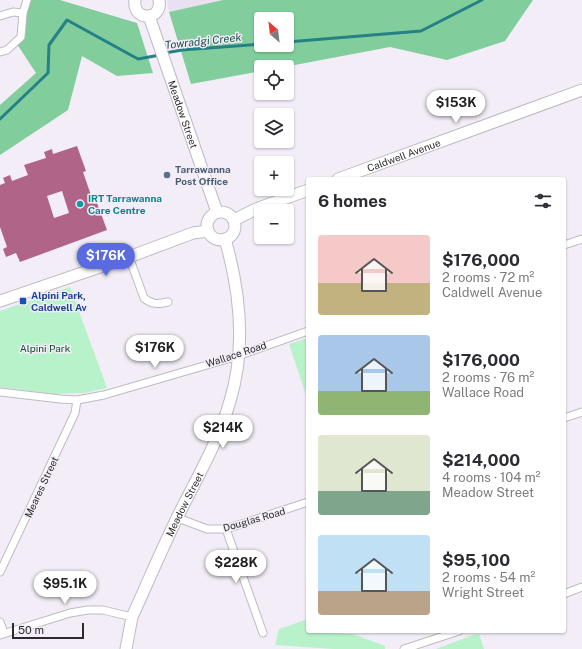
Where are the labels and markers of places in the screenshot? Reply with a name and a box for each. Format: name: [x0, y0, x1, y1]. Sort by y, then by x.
pin: $153K: [428, 90, 484, 124]
place label: Tarrawanna Post Office: [175, 163, 231, 187]
marker: Tarrawanna Post Office: [162, 170, 172, 180]
place label: IRT Tarrawanna Care Centre: [88, 192, 162, 216]
marker: IRT Tarrawanna Care Centre: [75, 199, 85, 209]
pin: $176K: [78, 243, 134, 277]
place label: Alpini Park, Caldwell Av: [31, 289, 88, 313]
marker: Alpini Park, Caldwell Av: [18, 296, 28, 306]
pin: $176K: [127, 335, 183, 369]
pin: $214K: [195, 415, 251, 449]
pin: $228K: [208, 550, 264, 584]
pin: $95.1K: [32, 571, 98, 605]

